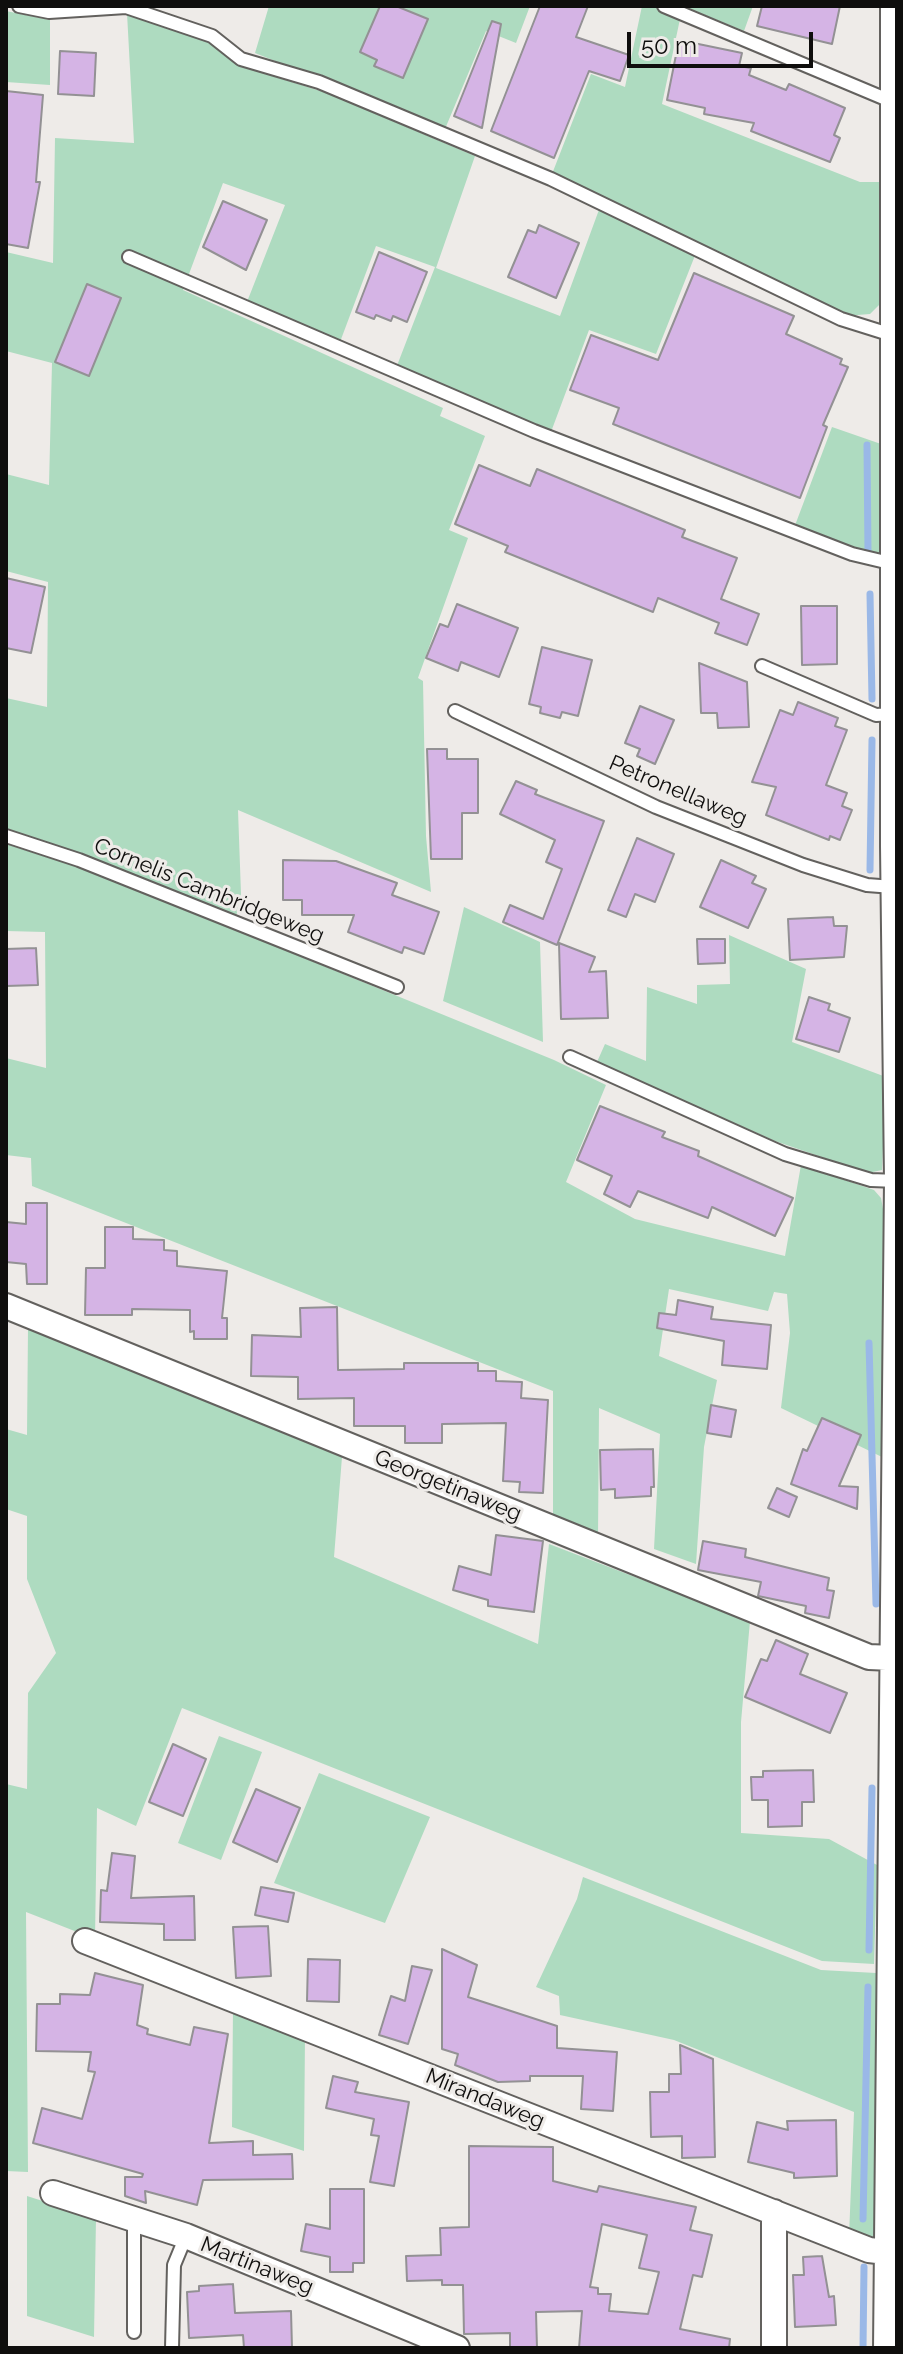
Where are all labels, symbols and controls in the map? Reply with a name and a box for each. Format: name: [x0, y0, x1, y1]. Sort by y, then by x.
scale bar: [631, 16, 817, 66]
text: 50 m: [641, 31, 697, 60]
street label: Petronellaweg: [605, 750, 751, 832]
street label: Cornelis Cambridgeweg: [90, 833, 328, 949]
street label: Georgetinaweg: [371, 1445, 525, 1527]
street label: Mirandaweg: [422, 2063, 548, 2135]
street label: Martinaweg: [197, 2231, 317, 2301]

